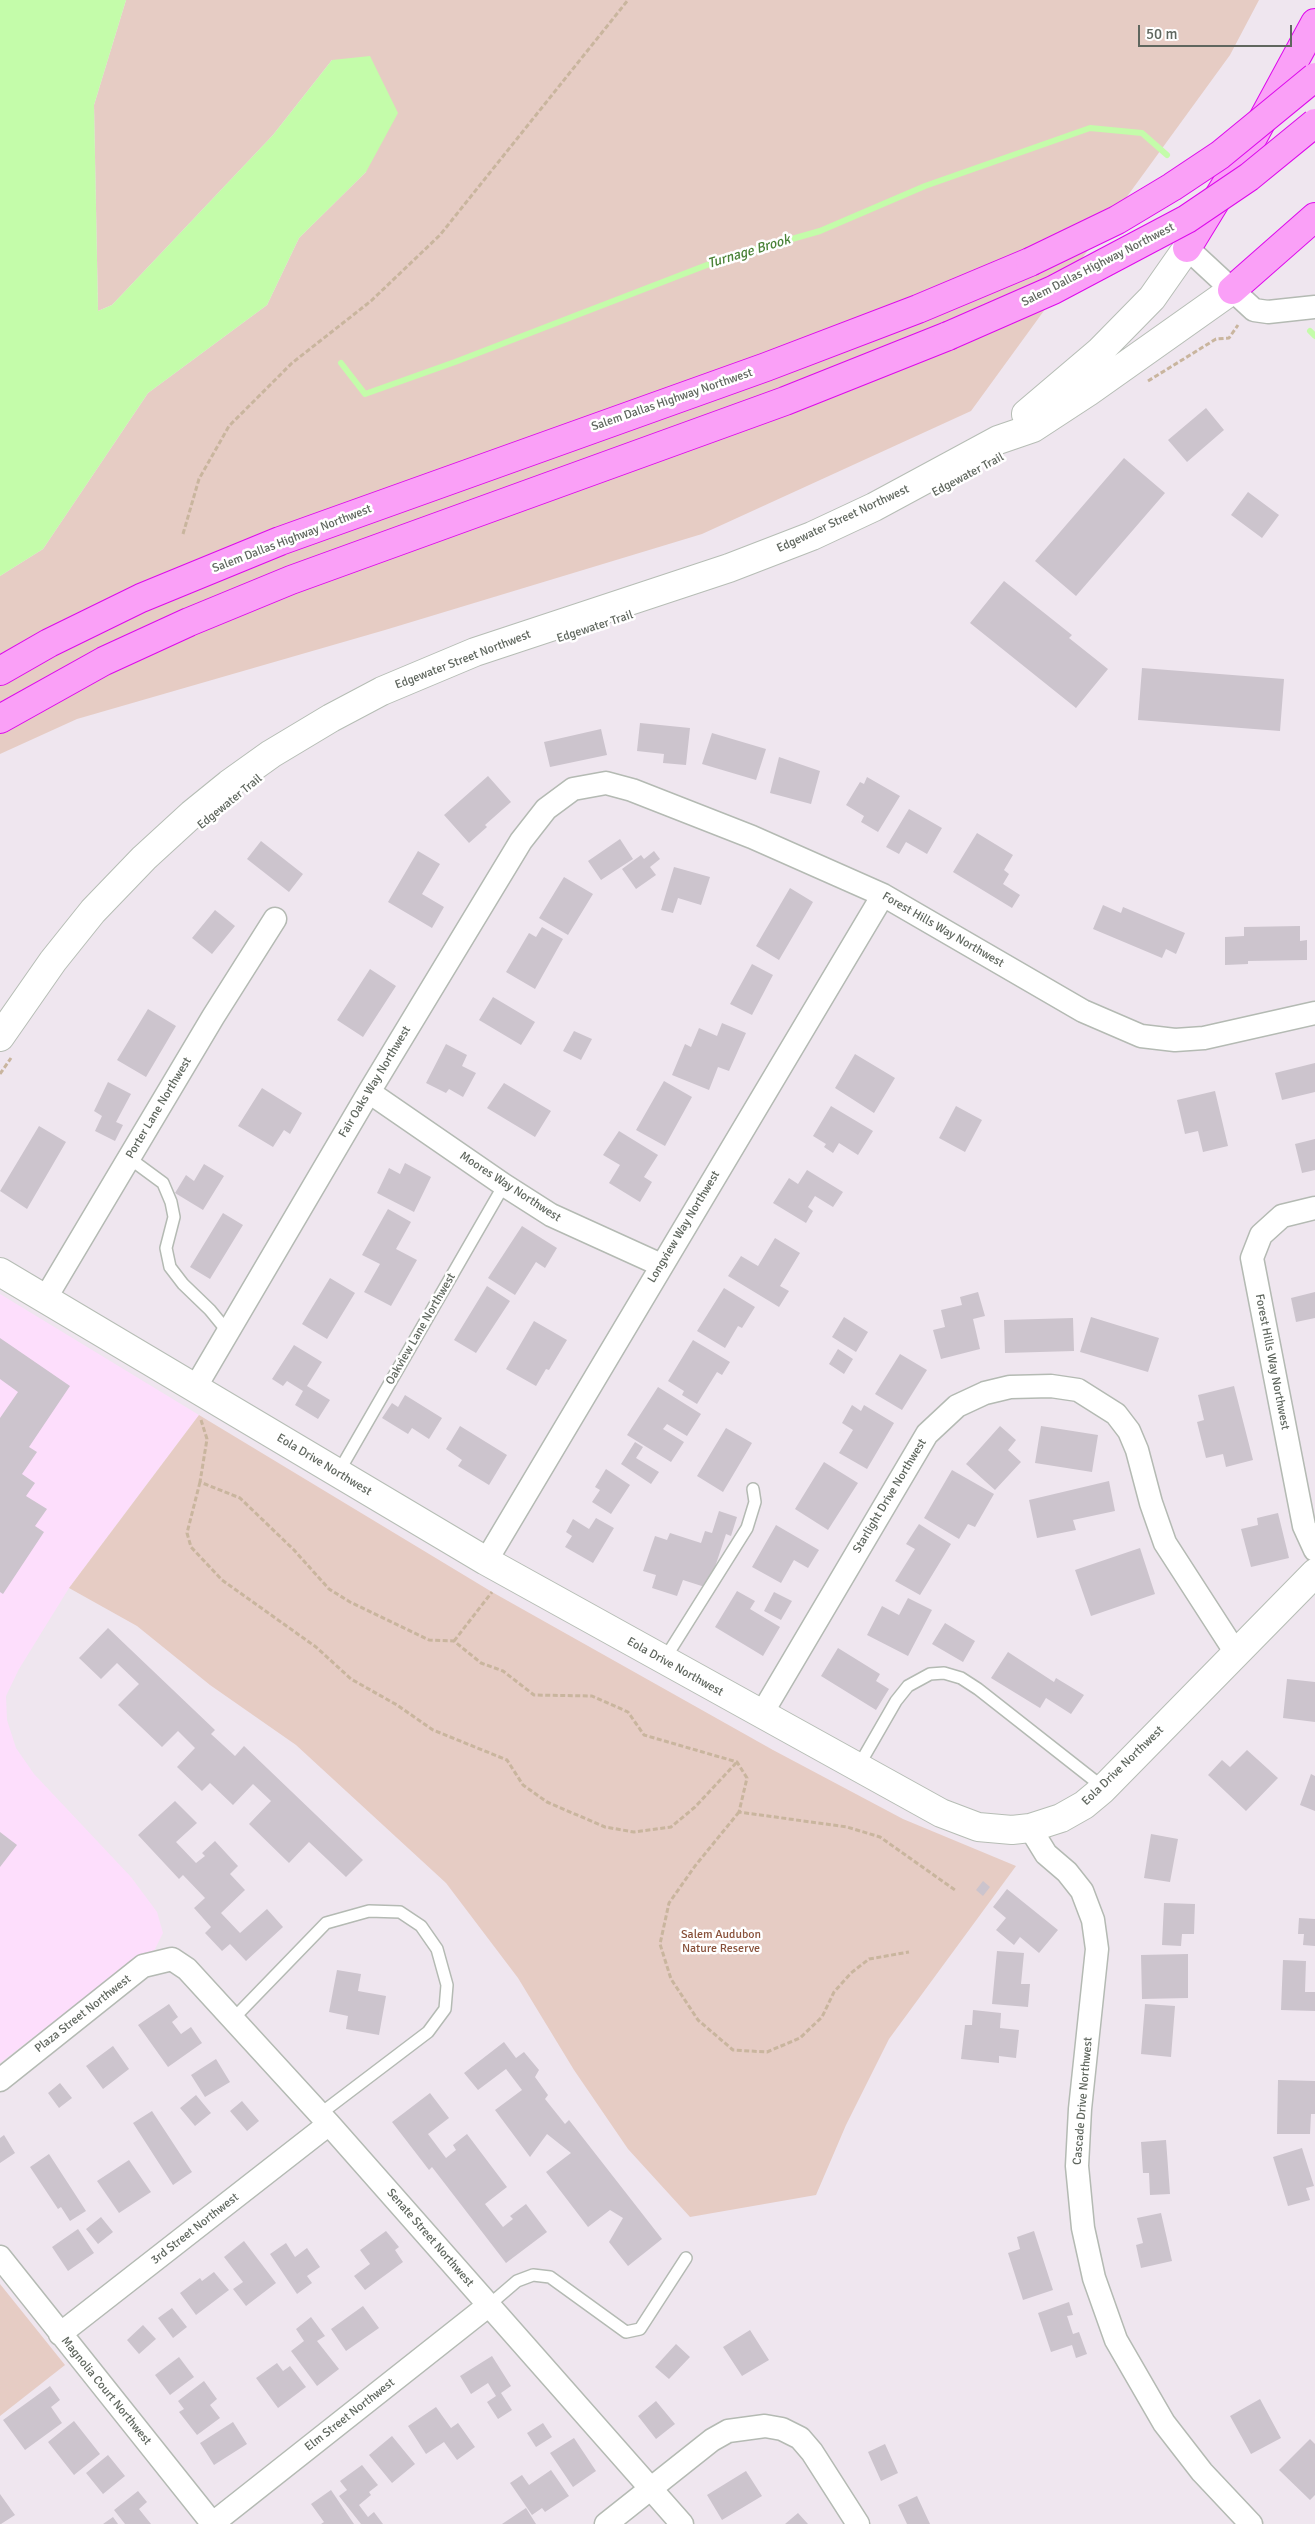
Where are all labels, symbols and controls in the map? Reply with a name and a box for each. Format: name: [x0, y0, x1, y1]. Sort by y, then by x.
scale bar: [1140, 15, 1294, 47]
text: 50 m: [1146, 25, 1177, 43]
street label: Salem Dallas Highway Northwest: [1019, 220, 1177, 310]
water label: Turnage Brook: [706, 231, 792, 273]
street label: Salem Dallas Highway Northwest: [590, 366, 754, 434]
street label: Edgewater Trail: [930, 450, 1006, 500]
street label: Edgewater Street Northwest: [775, 482, 911, 556]
street label: Salem Dallas Highway Northwest: [210, 502, 374, 576]
street label: Edgewater Trail: [555, 608, 635, 646]
street label: Edgewater Street Northwest: [393, 627, 533, 693]
street label: Edgewater Trail: [195, 771, 265, 833]
street label: Forest Hills Way Northwest: [880, 889, 1006, 971]
street label: Fair Oaks Way Northwest: [336, 1024, 414, 1140]
street label: Porter Lane Northwest: [123, 1055, 195, 1161]
street label: Moores Way Northwest: [457, 1149, 563, 1225]
street label: Longview Way Northwest: [645, 1168, 723, 1286]
street label: Oakview Lane Northwest: [383, 1271, 459, 1387]
street label: Forest Hills Way Northwest: [1252, 1293, 1292, 1431]
street label: Eola Drive Northwest: [274, 1431, 374, 1499]
street label: Starlight Drive Northwest: [850, 1436, 930, 1556]
street label: Eola Drive Northwest: [624, 1634, 726, 1700]
street label: Eola Drive Northwest: [1079, 1723, 1167, 1809]
park label: Salem Audubon Nature Reserve: [681, 1928, 761, 1956]
street label: Plaza Street Northwest: [32, 1972, 134, 2056]
street label: Cascade Drive Northwest: [1070, 2036, 1096, 2166]
street label: Senate Street Northwest: [383, 2186, 477, 2290]
street label: 3rd Street Northwest: [148, 2190, 242, 2268]
street label: Magnolia Court Northwest: [58, 2334, 154, 2448]
street label: Elm Street Northwest: [302, 2375, 398, 2455]

